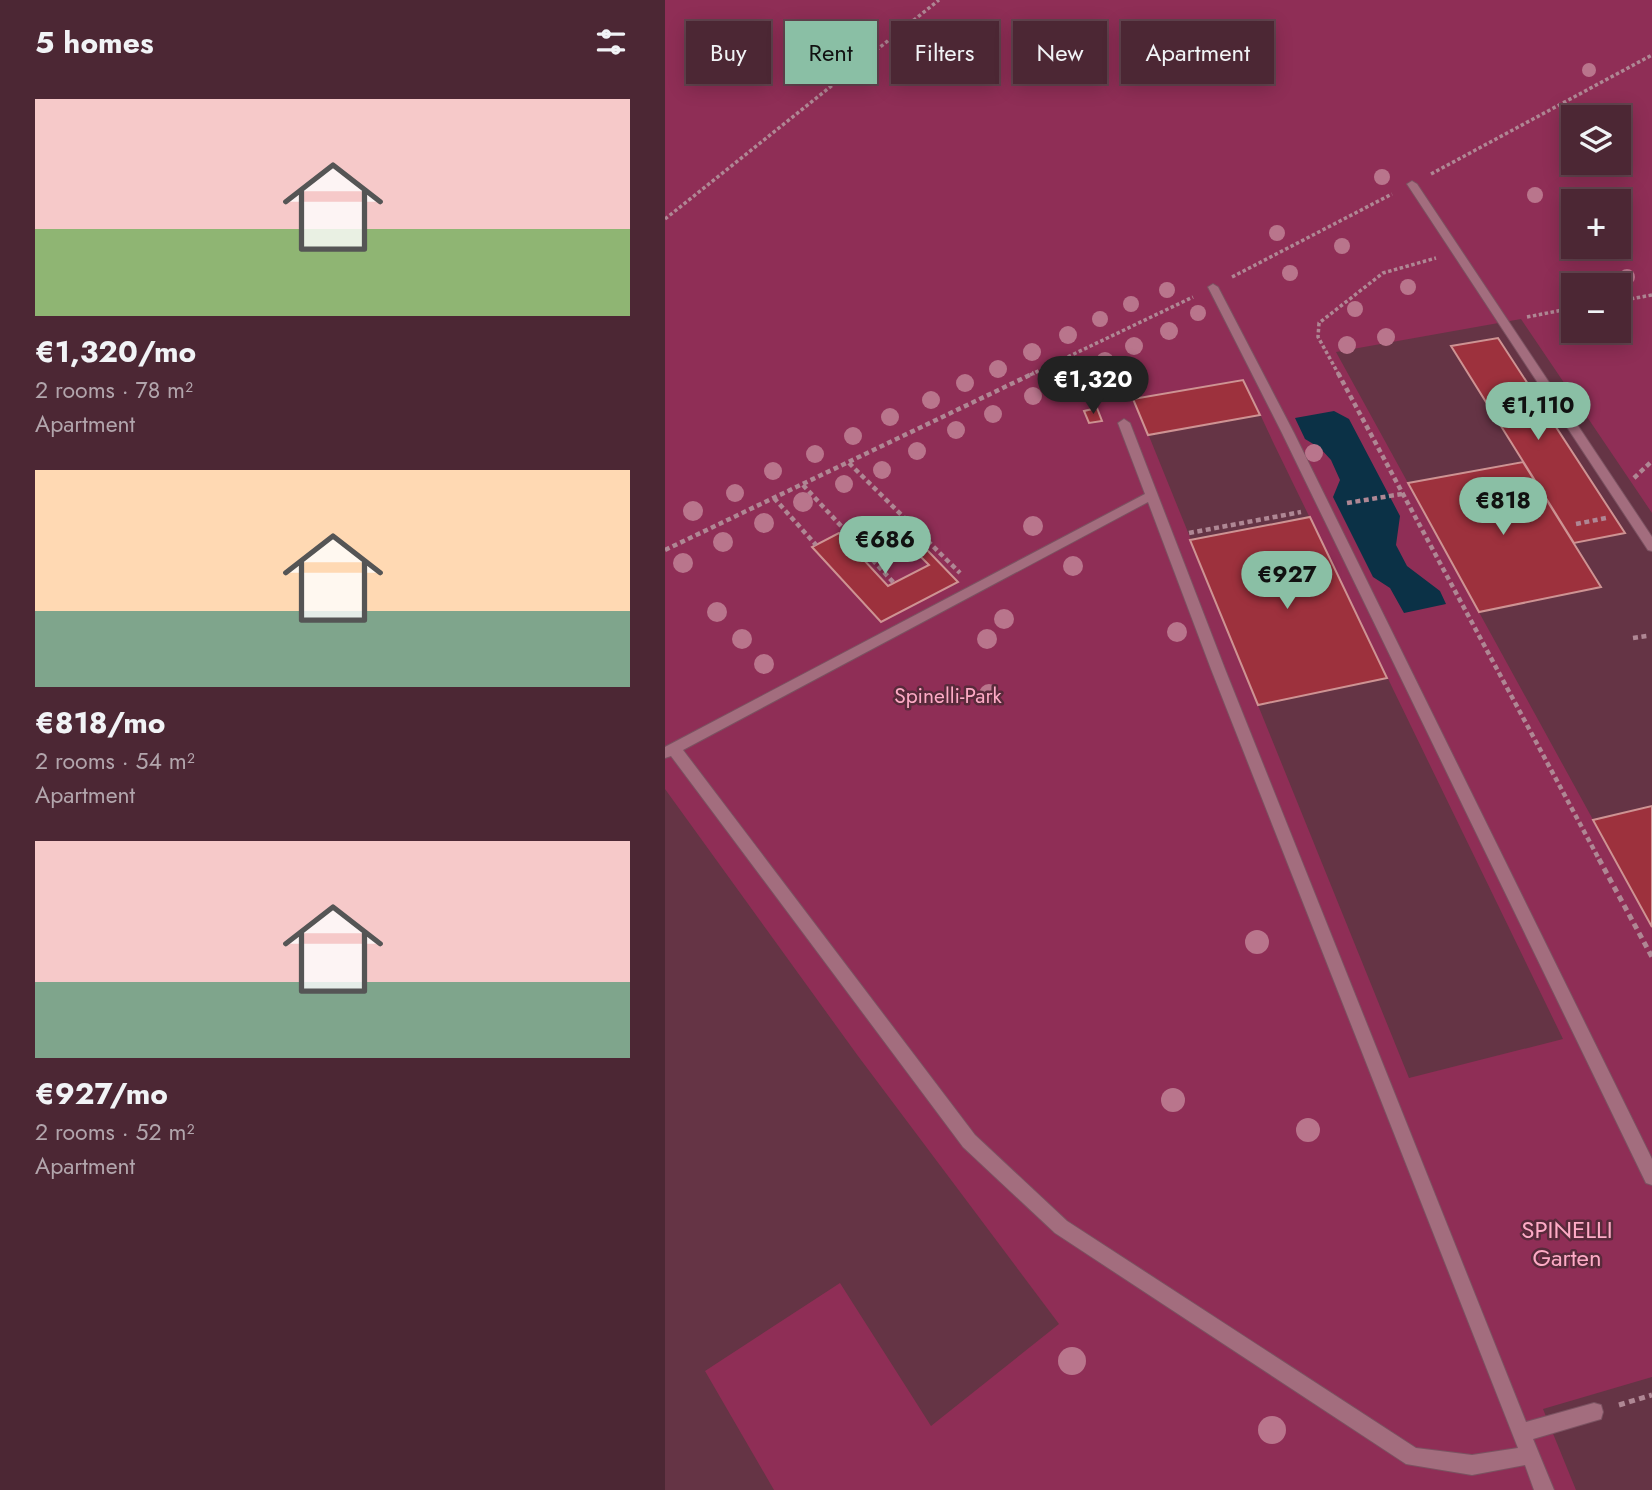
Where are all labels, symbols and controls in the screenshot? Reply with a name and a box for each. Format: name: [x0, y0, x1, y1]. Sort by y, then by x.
text: 5 homes: [35, 21, 154, 64]
chip: Buy: [686, 21, 771, 84]
chip: Rent: [785, 21, 877, 84]
chip: Filters: [891, 21, 999, 84]
chip: New: [1013, 21, 1107, 84]
chip: Apartment: [1121, 21, 1274, 84]
icon: filters: [592, 23, 630, 61]
map controls: [1561, 105, 1631, 343]
button: layers: [1561, 105, 1631, 175]
icon: home: [270, 144, 396, 270]
button: +: [1561, 189, 1631, 259]
button: −: [1561, 273, 1631, 343]
text: €1,320/mo: [35, 330, 196, 373]
pin: €1,320: [1036, 356, 1150, 416]
text: €1,320: [1054, 362, 1132, 396]
text: 2 rooms · 78 m²: [35, 373, 193, 407]
pin: €1,110: [1481, 382, 1595, 442]
text: €1,110: [1502, 388, 1574, 422]
text: Apartment: [35, 407, 135, 441]
pin: €818: [1462, 477, 1544, 537]
text: €818: [1475, 483, 1531, 517]
icon: home: [270, 515, 396, 641]
pin: €686: [844, 516, 926, 576]
text: €686: [855, 522, 915, 556]
pin: €927: [1246, 552, 1328, 611]
text: €927: [1257, 557, 1317, 591]
park label: Spinelli-Park: [894, 681, 1003, 711]
text: €818/mo: [35, 701, 166, 744]
text: 2 rooms · 54 m²: [35, 744, 195, 778]
text: Apartment: [35, 778, 135, 812]
icon: home: [270, 886, 396, 1012]
text: €927/mo: [35, 1072, 168, 1115]
text: 2 rooms · 52 m²: [35, 1115, 194, 1149]
text: Apartment: [35, 1149, 135, 1183]
park label: SPINELLI Garten: [1521, 1212, 1613, 1275]

